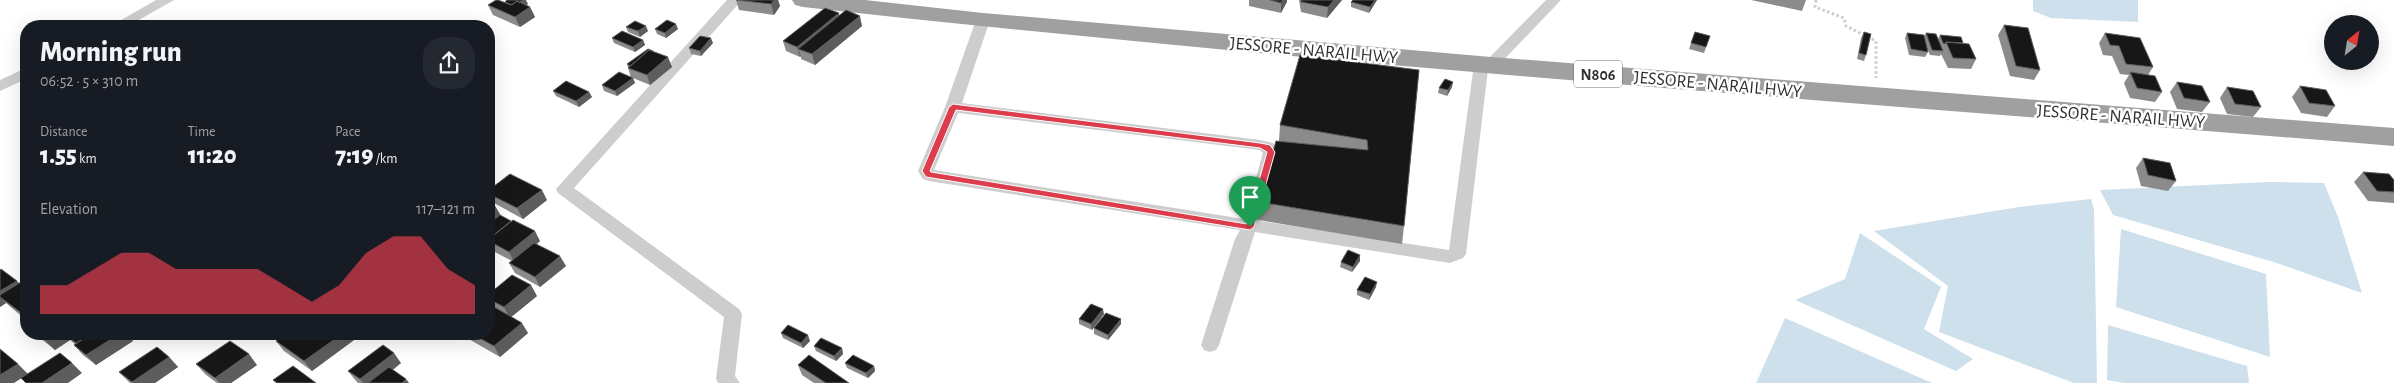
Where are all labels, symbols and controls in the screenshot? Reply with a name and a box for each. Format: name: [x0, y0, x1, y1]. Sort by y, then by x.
north arrow: [2324, 15, 2379, 70]
map controls: [2324, 15, 2379, 70]
street label: JESSORE - NARAIL HWY: [1229, 35, 1399, 67]
button: share: [423, 37, 475, 89]
text: Morning run: [40, 39, 182, 67]
road number: N806: [1574, 61, 1622, 88]
street label: JESSORE - NARAIL HWY: [1633, 69, 1803, 101]
text: 06:52 · 5 × 310 m: [40, 73, 138, 89]
street label: JESSORE - NARAIL HWY: [2036, 102, 2206, 132]
text: Distance: [40, 125, 87, 139]
text: Time: [188, 125, 216, 139]
text: Pace: [335, 125, 361, 139]
text: 1.55: [40, 143, 77, 168]
text: 11:20: [188, 143, 237, 168]
text: 7:19: [335, 143, 373, 168]
text: km: [77, 152, 97, 166]
text: /km: [373, 152, 397, 166]
pin: [1229, 176, 1271, 227]
icon: arrive: [1236, 183, 1264, 211]
text: Elevation: [40, 201, 98, 217]
text: 117–121 m: [416, 201, 475, 217]

